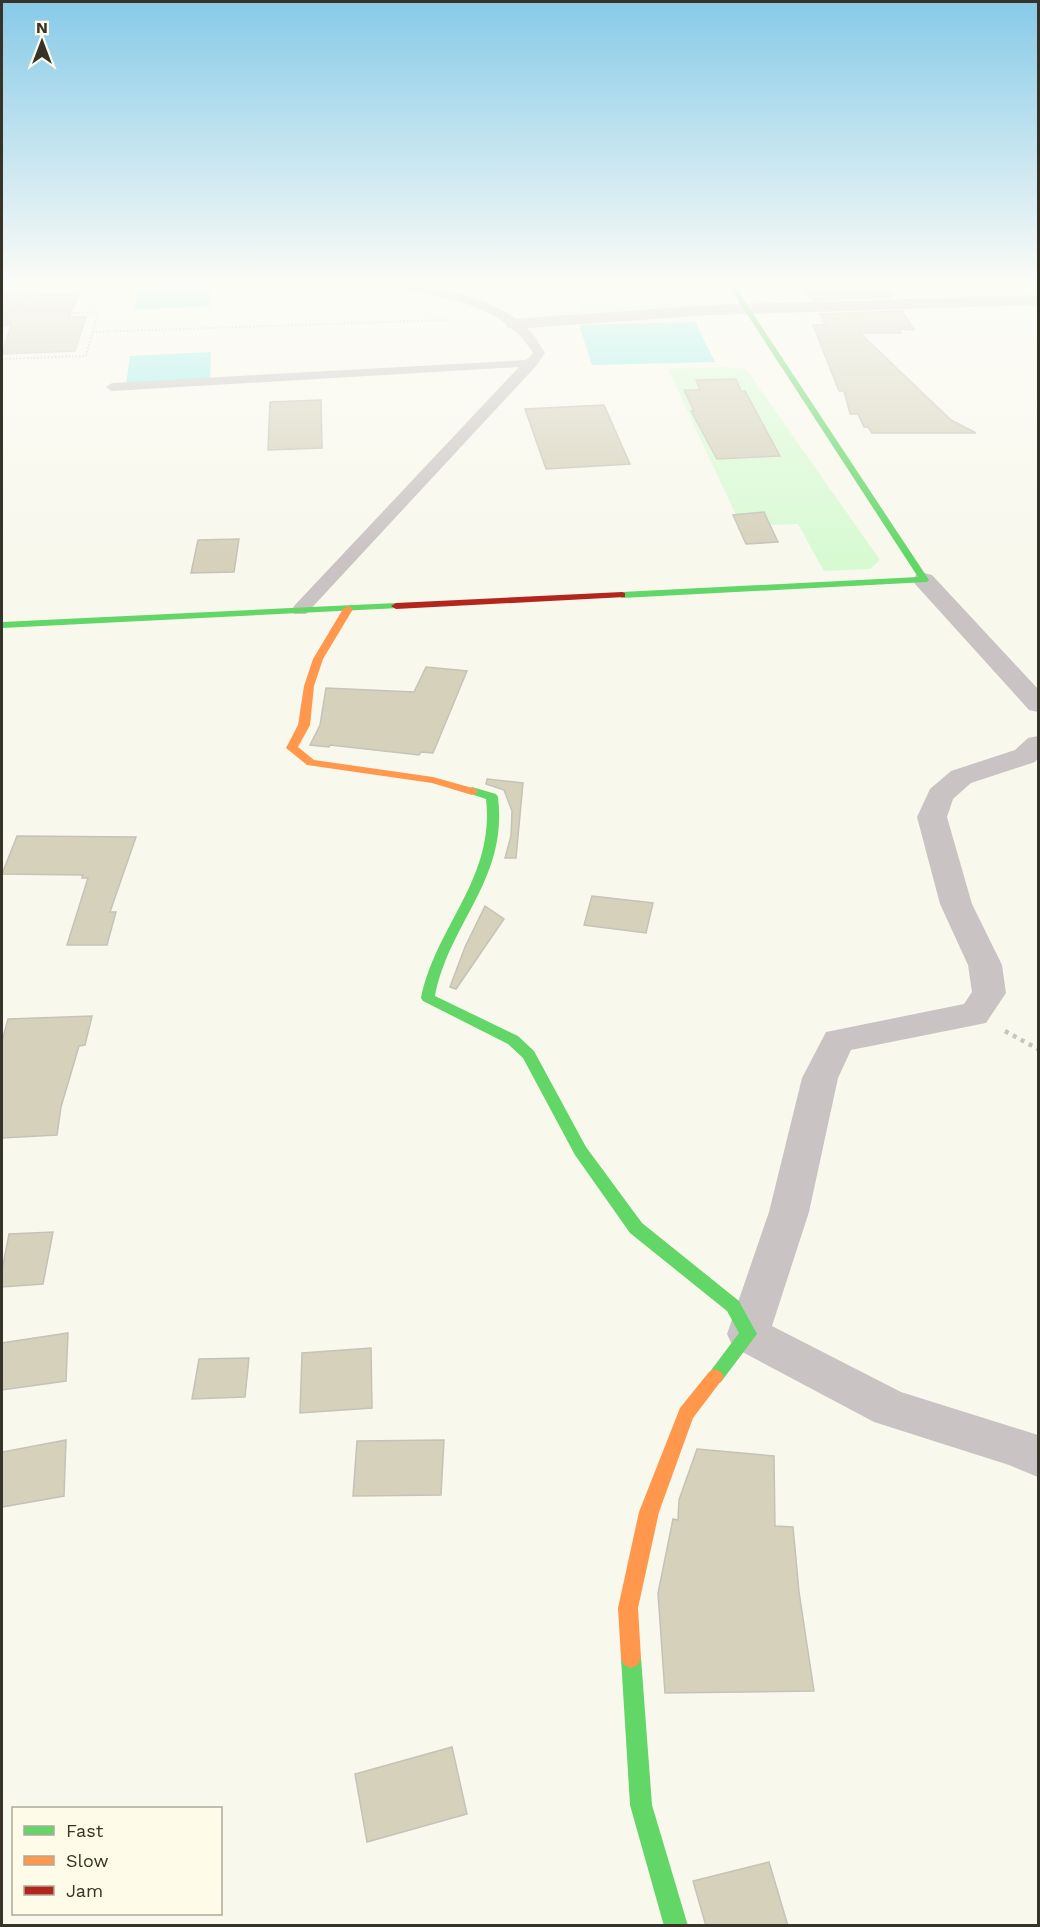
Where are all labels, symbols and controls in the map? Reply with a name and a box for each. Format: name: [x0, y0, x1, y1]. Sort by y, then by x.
north arrow: [12, 12, 72, 72]
text: N: [36, 18, 48, 37]
legend: [12, 1807, 222, 1915]
text: Fast: [66, 1820, 104, 1841]
text: Slow: [66, 1850, 109, 1871]
text: Jam: [66, 1880, 103, 1901]

